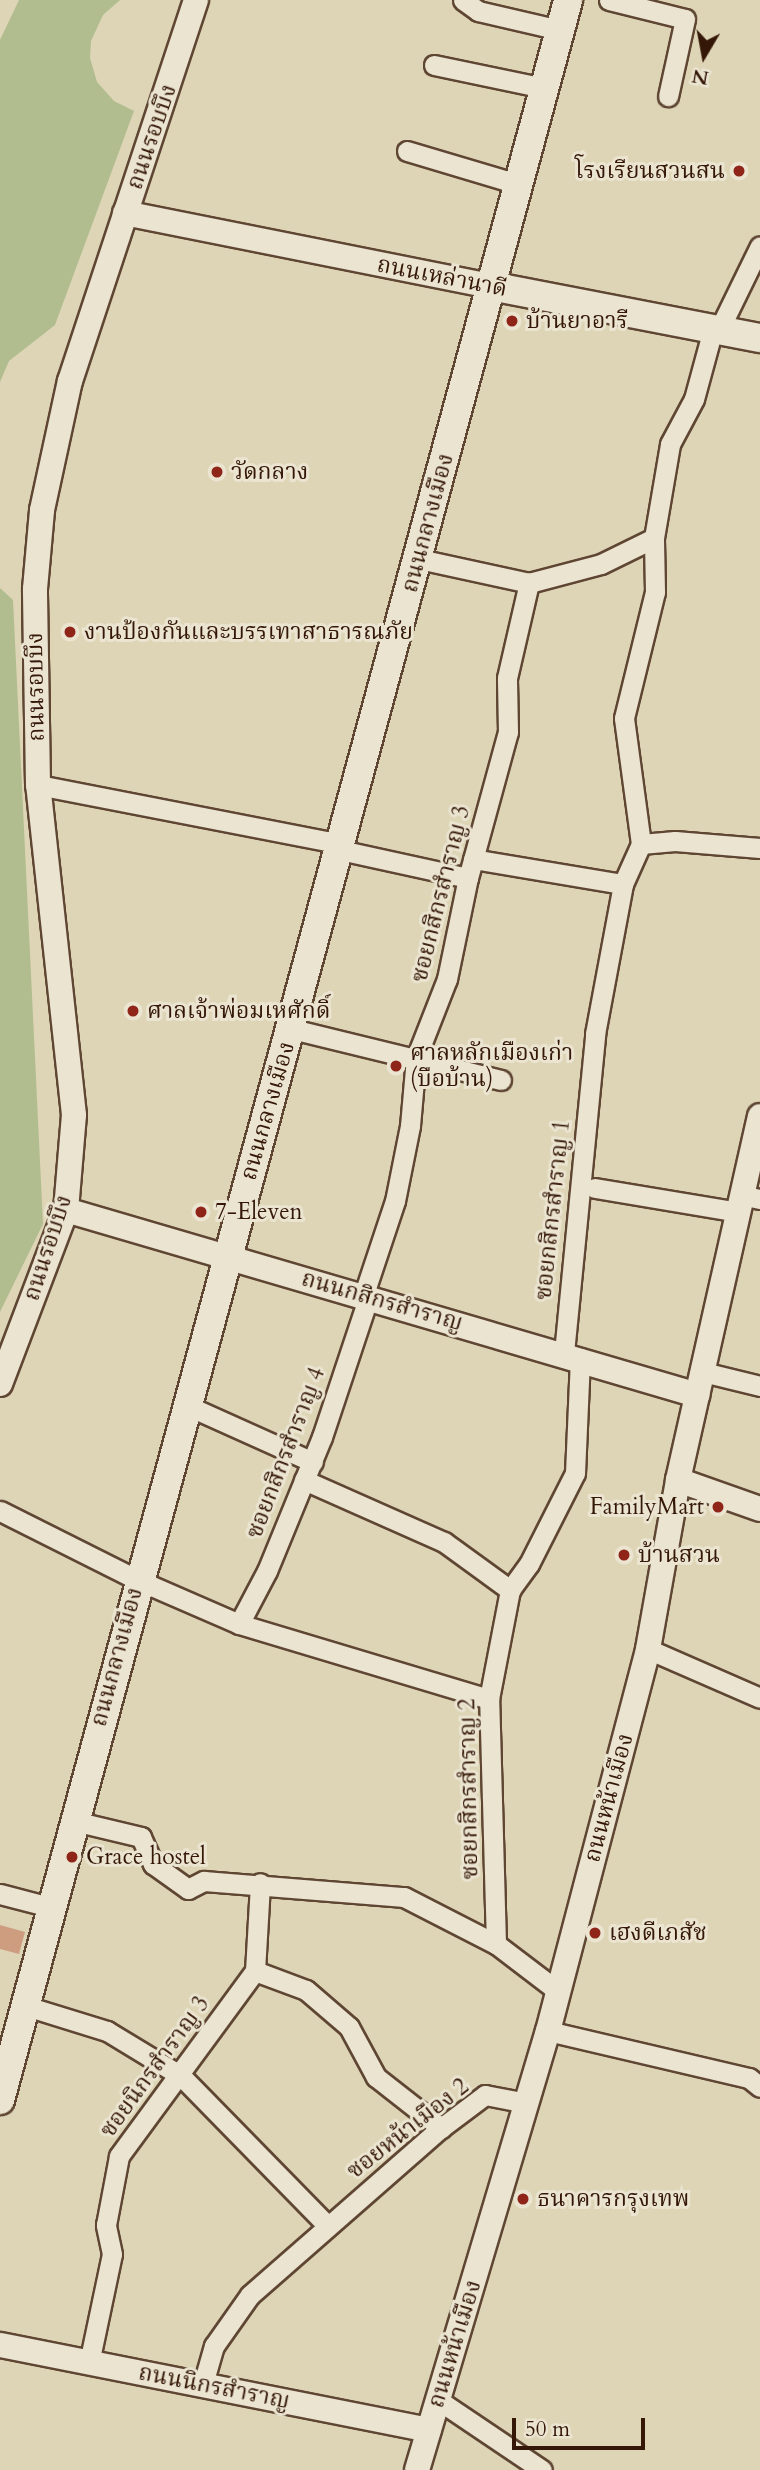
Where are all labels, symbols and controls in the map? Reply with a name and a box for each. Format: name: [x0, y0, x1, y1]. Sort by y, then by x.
north arrow: [669, 21, 739, 91]
text: N: [690, 62, 711, 91]
street label: ถนนรอบบึง: [121, 81, 183, 193]
place label: โรงเรียนสวนสน: [575, 157, 725, 185]
marker: โรงเรียนสวนสน: [731, 163, 747, 179]
street label: ถนนเหล่านาดี: [375, 251, 509, 303]
place label: บ้านยาอารี: [526, 307, 628, 335]
marker: บ้านยาอารี: [504, 313, 520, 329]
street label: ถนนกลางเมือง: [396, 450, 460, 596]
place label: วัดกลาง: [231, 458, 308, 486]
marker: วัดกลาง: [209, 464, 225, 480]
place label: งานป้องกันและบรรเทาสาธารณภัย: [84, 618, 413, 646]
marker: งานป้องกันและบรรเทาสาธารณภัย: [62, 624, 78, 640]
street label: ถนนรอบบึง: [21, 632, 51, 742]
street label: ซอยกสิกรสำราญ 3: [406, 803, 476, 985]
place label: ศาลเจ้าพ่อมเหศักดิ์: [147, 997, 330, 1025]
marker: ศาลเจ้าพ่อมเหศักดิ์: [125, 1003, 141, 1019]
street label: ถนนกลางเมือง: [235, 1039, 301, 1183]
place label: ศาลหลักเมืองเก่า (บือบ้าน): [410, 1039, 573, 1093]
marker: ศาลหลักเมืองเก่า (บือบ้าน): [388, 1058, 404, 1074]
street label: ซอยกสิกรสำราญ 1: [530, 1119, 576, 1301]
street label: ถนนรอบบึง: [18, 1192, 78, 1304]
place label: 7-Eleven: [215, 1198, 303, 1226]
marker: 7-Eleven: [193, 1204, 209, 1220]
street label: ถนนกสิกรสำราญ: [298, 1265, 466, 1337]
street label: ซอยกสิกรสำราญ 4: [241, 1364, 331, 1542]
place label: FamilyMart: [590, 1493, 704, 1521]
marker: FamilyMart: [710, 1499, 726, 1515]
place label: บ้านสวน: [638, 1541, 720, 1569]
marker: บ้านสวน: [616, 1547, 632, 1563]
street label: ถนนกลางเมือง: [85, 1584, 149, 1730]
street label: ซอยกสิกรสำราญ 2: [454, 1698, 484, 1880]
street label: ถนนหน้าเมือง: [579, 1731, 639, 1865]
place label: Grace hostel: [86, 1843, 206, 1871]
marker: Grace hostel: [64, 1849, 80, 1865]
place label: เฮงดีเภสัช: [609, 1919, 707, 1947]
marker: เฮงดีเภสัช: [587, 1925, 603, 1941]
street label: ซอยนิกรสำราญ 3: [94, 1991, 216, 2143]
street label: ซอยหน้าเมือง 2: [342, 2073, 474, 2185]
place label: ธนาคารกรุงเทพ: [537, 2185, 689, 2213]
marker: ธนาคารกรุงเทพ: [515, 2191, 531, 2207]
street label: ถนนหน้าเมือง: [422, 2277, 488, 2411]
street label: ถนนนิกรสำราญ: [136, 2359, 292, 2415]
scale bar: [515, 2404, 648, 2448]
text: 50 m: [525, 2415, 570, 2444]

